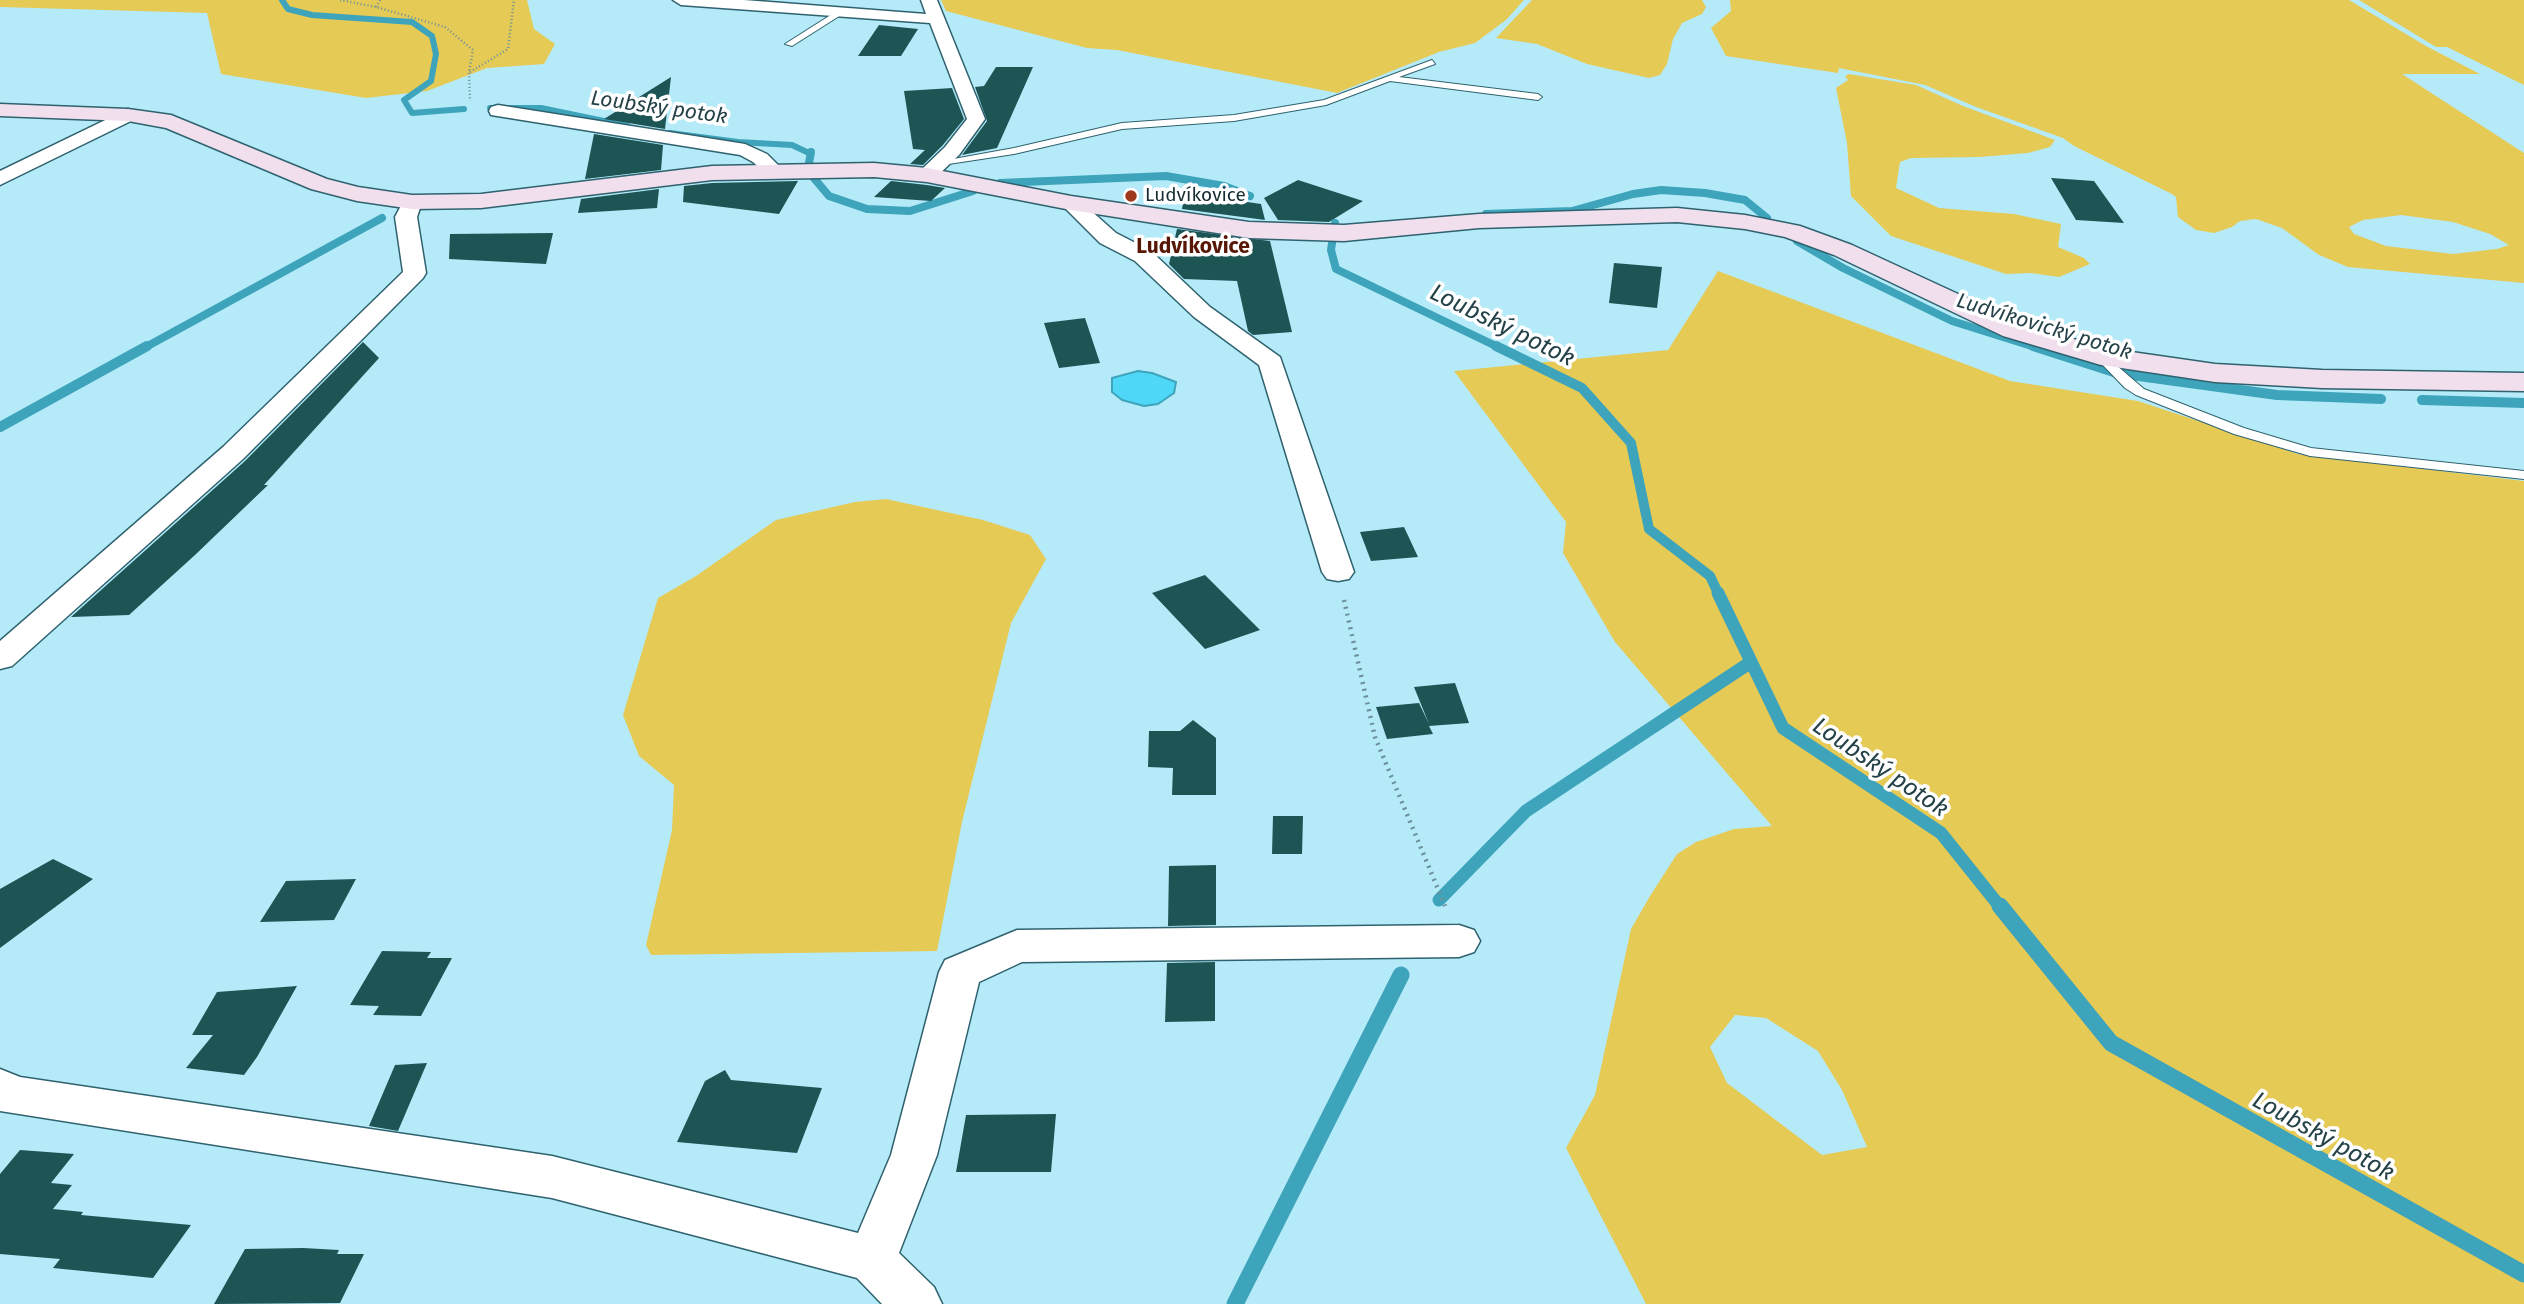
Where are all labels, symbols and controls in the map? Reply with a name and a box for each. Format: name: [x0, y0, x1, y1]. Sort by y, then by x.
water label: Loubský potok: [589, 86, 729, 130]
place label: Ludvíkovice: [1145, 185, 1246, 207]
marker: Ludvíkovice: [1123, 188, 1139, 204]
district label: Ludvíkovice: [1136, 234, 1250, 260]
water label: Loubský potok: [1425, 279, 1579, 373]
water label: Ludvíkovický potok: [1953, 288, 2135, 366]
water label: Loubský potok: [1807, 712, 1953, 824]
water label: Loubský potok: [2247, 1086, 2399, 1188]

